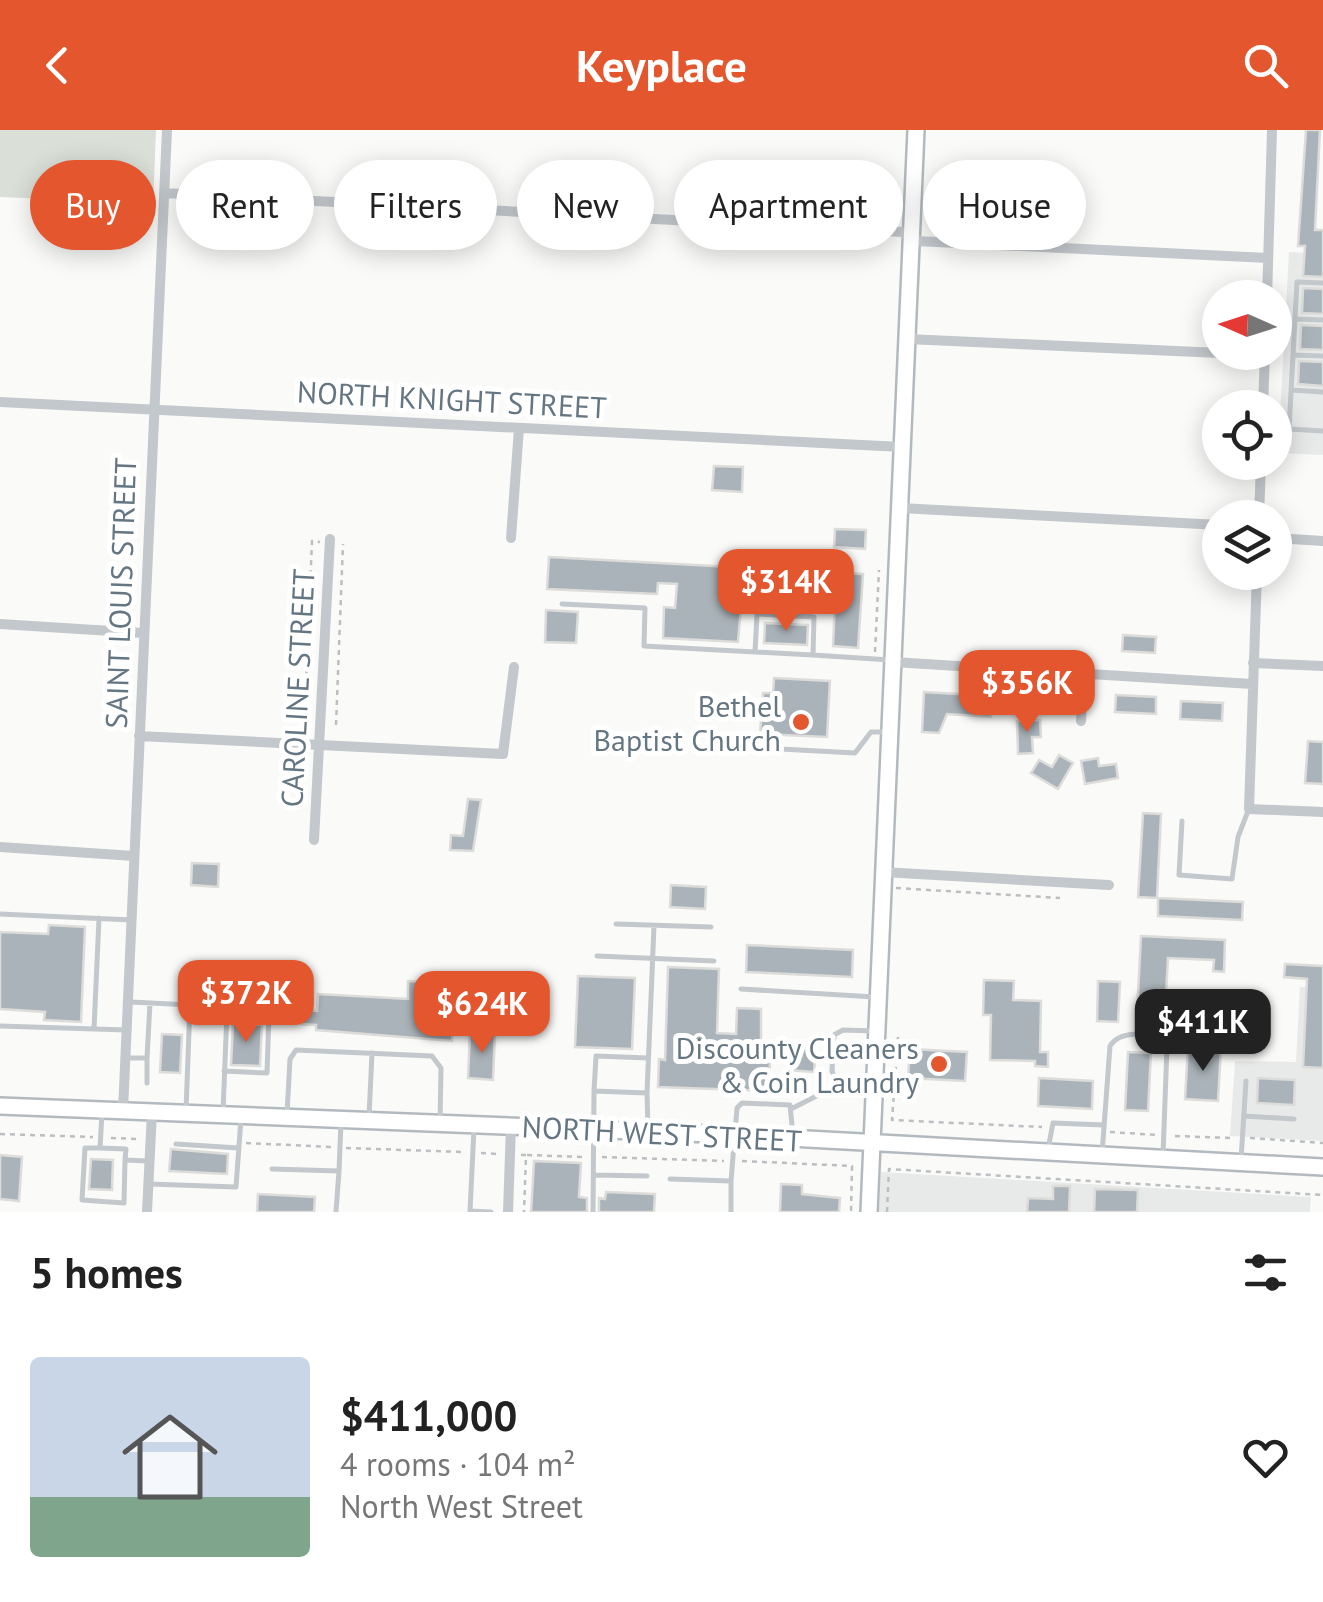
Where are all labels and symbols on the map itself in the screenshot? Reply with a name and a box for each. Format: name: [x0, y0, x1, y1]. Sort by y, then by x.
north arrow: [1202, 280, 1292, 370]
street label: NORTH KNIGHT STREET: [296, 371, 608, 427]
street label: SAINT LOUIS STREET: [96, 456, 144, 729]
pin: $314K: [716, 549, 856, 634]
street label: CAROLINE STREET: [271, 567, 323, 808]
pin: $356K: [957, 650, 1097, 735]
place label: Bethel Baptist Church: [594, 686, 781, 759]
marker: Bethel Baptist Church: [790, 711, 812, 733]
pin: $372K: [176, 960, 316, 1045]
pin: $624K: [412, 971, 552, 1056]
pin: $411K: [1133, 989, 1273, 1074]
place label: Discounty Cleaners & Coin Laundry: [676, 1028, 919, 1101]
marker: Discounty Cleaners & Coin Laundry: [928, 1053, 950, 1075]
street label: NORTH WEST STREET: [521, 1106, 803, 1160]

